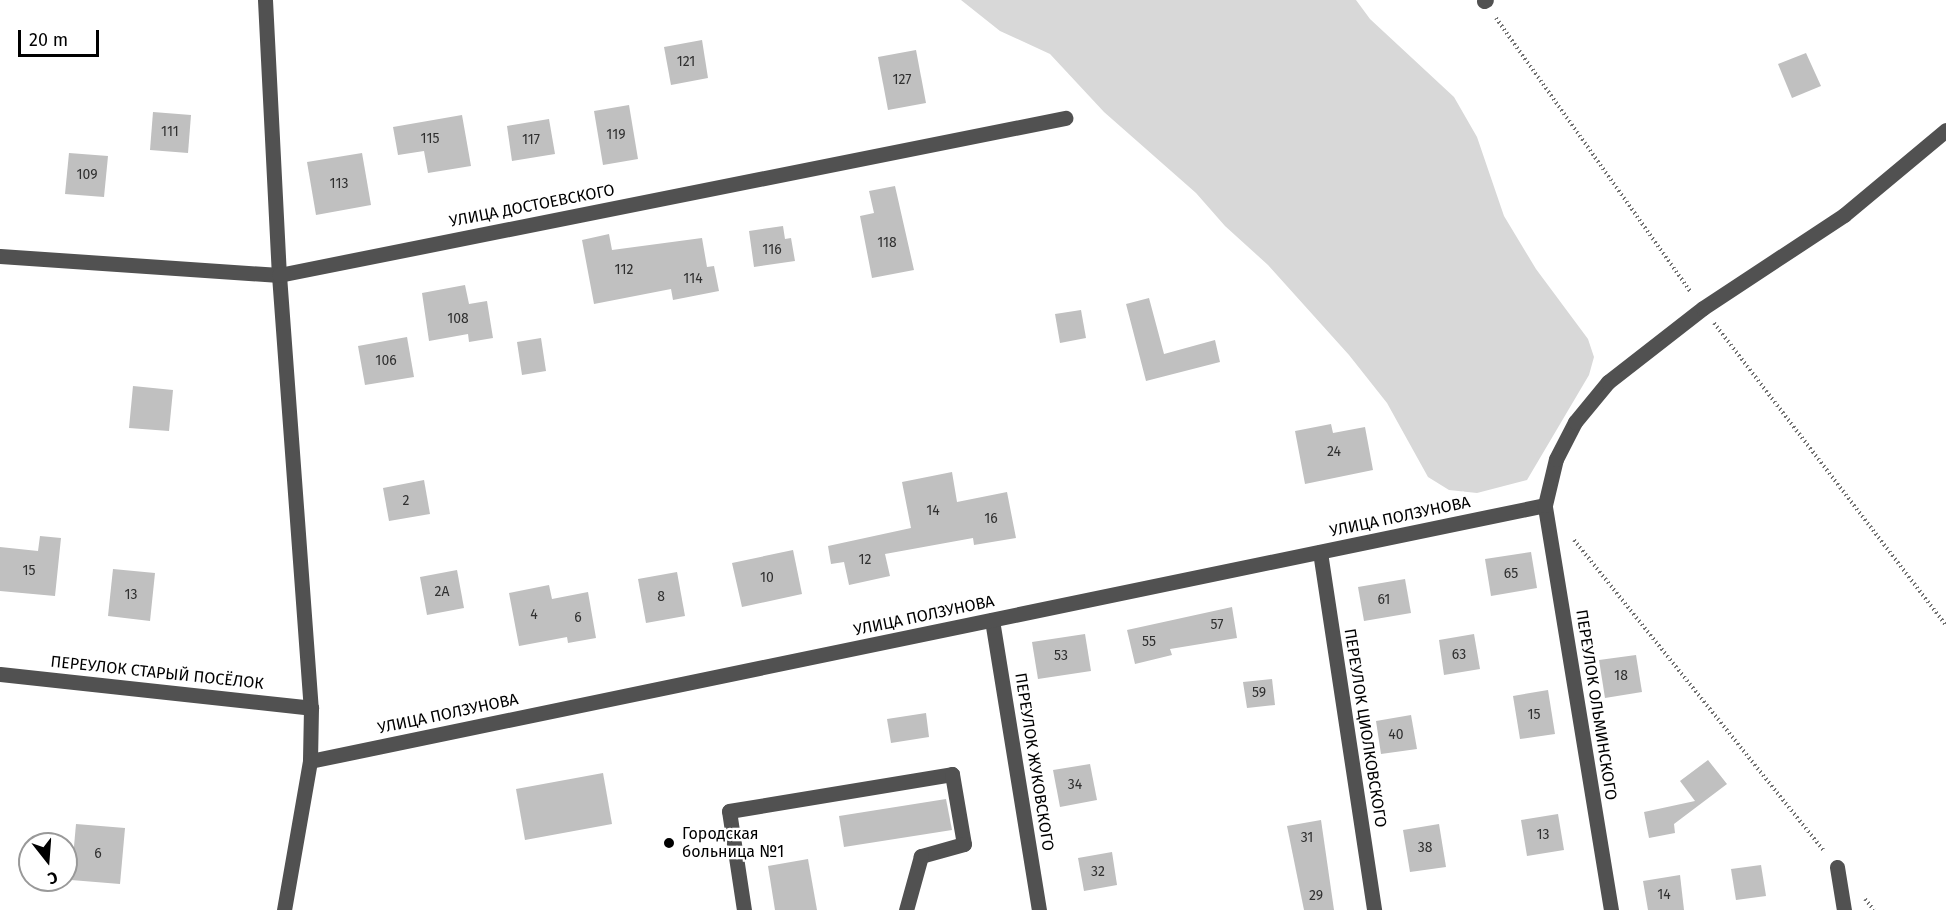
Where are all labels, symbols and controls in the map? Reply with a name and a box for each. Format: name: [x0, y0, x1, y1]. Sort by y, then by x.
scale bar: [21, 18, 102, 56]
text: 20 m: [29, 29, 68, 51]
house number: 121: [677, 54, 695, 70]
house number: 127: [892, 72, 912, 88]
house number: 111: [161, 124, 179, 140]
house number: 119: [606, 127, 626, 143]
house number: 115: [421, 131, 439, 147]
house number: 117: [522, 132, 540, 148]
house number: 109: [76, 167, 98, 183]
house number: 113: [330, 176, 348, 192]
street label: УЛИЦА ДОСТОЕВСКОГО: [448, 181, 616, 231]
house number: 118: [877, 235, 897, 251]
house number: 116: [762, 242, 782, 258]
house number: 112: [615, 262, 633, 278]
house number: 114: [683, 271, 703, 287]
house number: 108: [447, 311, 469, 327]
house number: 106: [375, 353, 397, 369]
house number: 24: [1327, 444, 1341, 460]
house number: 2: [403, 493, 409, 509]
street label: УЛИЦА ПОЛЗУНОВА: [1328, 493, 1472, 541]
house number: 14: [926, 503, 940, 519]
house number: 16: [984, 511, 998, 527]
house number: 12: [859, 552, 871, 568]
house number: 15: [22, 563, 36, 579]
house number: 65: [1504, 566, 1518, 582]
house number: 10: [760, 570, 774, 586]
house number: 2А: [435, 584, 449, 600]
house number: 13: [124, 587, 138, 603]
house number: 8: [657, 589, 665, 605]
street label: УЛИЦА ПОЛЗУНОВА: [852, 592, 996, 640]
house number: 61: [1378, 592, 1390, 608]
house number: 4: [530, 607, 538, 623]
street label: ПЕРЕУЛОК ОЛЬМИНСКОГО: [1571, 608, 1621, 802]
house number: 6: [574, 610, 582, 626]
house number: 57: [1211, 617, 1223, 633]
street label: ПЕРЕУЛОК ЦИОЛКОВСКОГО: [1340, 627, 1390, 829]
house number: 55: [1142, 634, 1156, 650]
house number: 63: [1452, 647, 1466, 663]
house number: 53: [1054, 648, 1068, 664]
street label: ПЕРЕУЛОК СТАРЫЙ ПОСЁЛОК: [49, 652, 265, 694]
house number: 18: [1614, 668, 1628, 684]
street label: ПЕРЕУЛОК ЖУКОВСКОГО: [1010, 672, 1058, 852]
house number: 59: [1252, 685, 1266, 701]
street label: УЛИЦА ПОЛЗУНОВА: [376, 690, 520, 738]
house number: 15: [1527, 707, 1541, 723]
house number: 40: [1388, 727, 1404, 743]
house number: 34: [1068, 777, 1082, 793]
place label: Городская больница №1: [682, 824, 784, 862]
house number: 13: [1536, 827, 1550, 843]
house number: 31: [1301, 830, 1313, 846]
north arrow: [18, 832, 78, 892]
marker: Городская больница №1: [660, 834, 678, 852]
house number: 38: [1418, 840, 1432, 856]
house number: 6: [94, 846, 102, 862]
house number: 32: [1091, 864, 1105, 880]
text: С: [46, 867, 60, 888]
house number: 14: [1657, 887, 1671, 903]
house number: 29: [1309, 888, 1323, 904]

